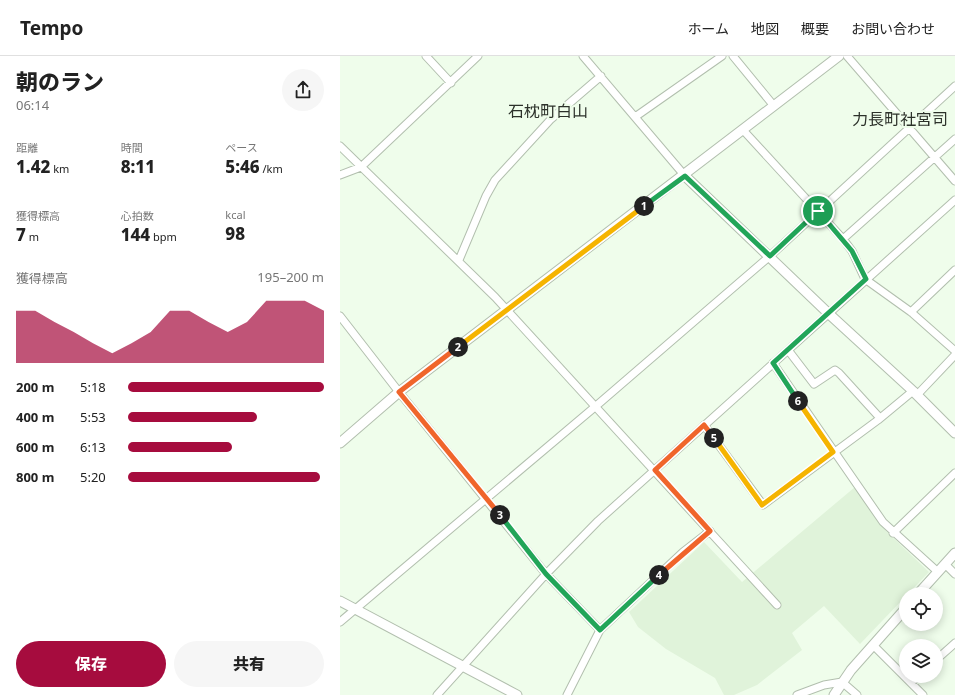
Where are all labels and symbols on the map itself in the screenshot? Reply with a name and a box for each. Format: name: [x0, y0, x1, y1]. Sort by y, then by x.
district label: 石枕町白山: [508, 100, 588, 122]
district label: 力長町社宮司: [852, 108, 948, 130]
pin: [801, 194, 835, 228]
pin: 1: [634, 196, 654, 216]
pin: 2: [448, 337, 468, 357]
pin: 6: [788, 391, 808, 411]
pin: 5: [704, 428, 724, 448]
pin: 3: [490, 505, 510, 525]
pin: 4: [649, 565, 669, 585]

